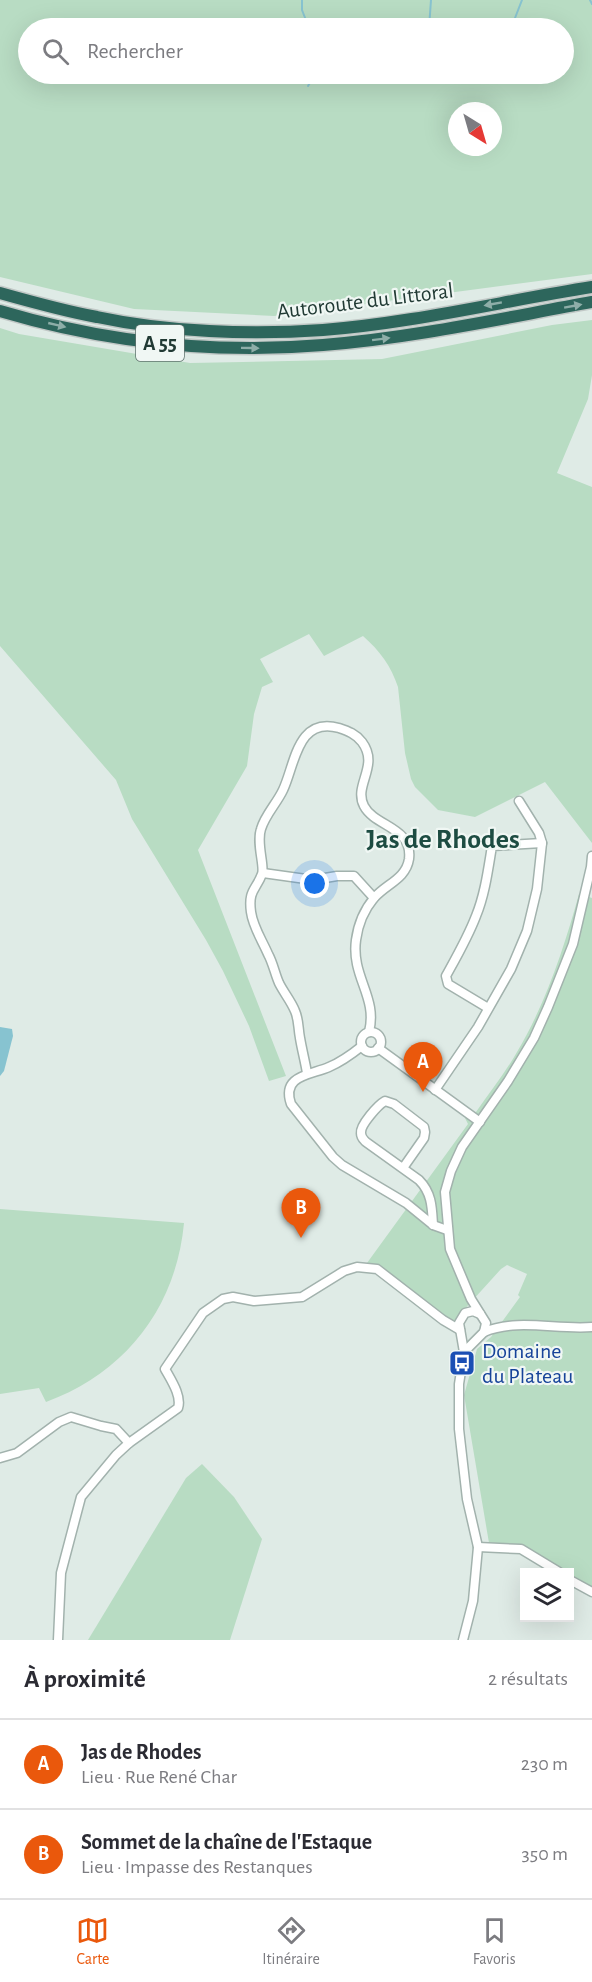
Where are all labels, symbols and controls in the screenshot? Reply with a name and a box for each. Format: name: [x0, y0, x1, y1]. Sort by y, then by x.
search box: [18, 18, 574, 84]
icon: search: [39, 35, 72, 68]
text: Rechercher: [87, 40, 183, 62]
north arrow: [448, 102, 502, 156]
street label: Autoroute du Littoral: [275, 279, 455, 323]
one-way arrow: [483, 300, 502, 309]
one-way arrow: [564, 301, 583, 310]
one-way arrow: [47, 321, 66, 330]
road number: A 55: [136, 325, 184, 361]
one-way arrow: [371, 334, 390, 344]
one-way arrow: [240, 343, 259, 353]
district label: Jas de Rhodes: [366, 826, 520, 854]
your location: [300, 869, 329, 898]
pin: A: [404, 1042, 442, 1092]
pin: B: [282, 1188, 320, 1238]
place label: Domaine du Plateau: [482, 1340, 574, 1387]
bus stop icon: Domaine du Plateau: [447, 1348, 477, 1378]
map controls: [520, 1568, 574, 1622]
button: layers: [520, 1568, 574, 1622]
text: À proximité: [24, 1666, 146, 1692]
text: 2 résultats: [488, 1669, 568, 1689]
text: Jas de Rhodes: [81, 1741, 202, 1763]
text: A: [38, 1754, 50, 1774]
text: 230 m: [521, 1754, 568, 1774]
text: Lieu · Rue René Char: [81, 1767, 237, 1787]
text: Sommet de la chaîne de l'Estaque: [81, 1831, 372, 1853]
text: B: [38, 1844, 49, 1864]
text: 350 m: [522, 1844, 568, 1864]
text: Lieu · Impasse des Restanques: [81, 1857, 313, 1877]
tab: Carte: [76, 1914, 109, 1969]
tab: Itinéraire: [262, 1914, 320, 1969]
tab: Favoris: [473, 1914, 516, 1969]

